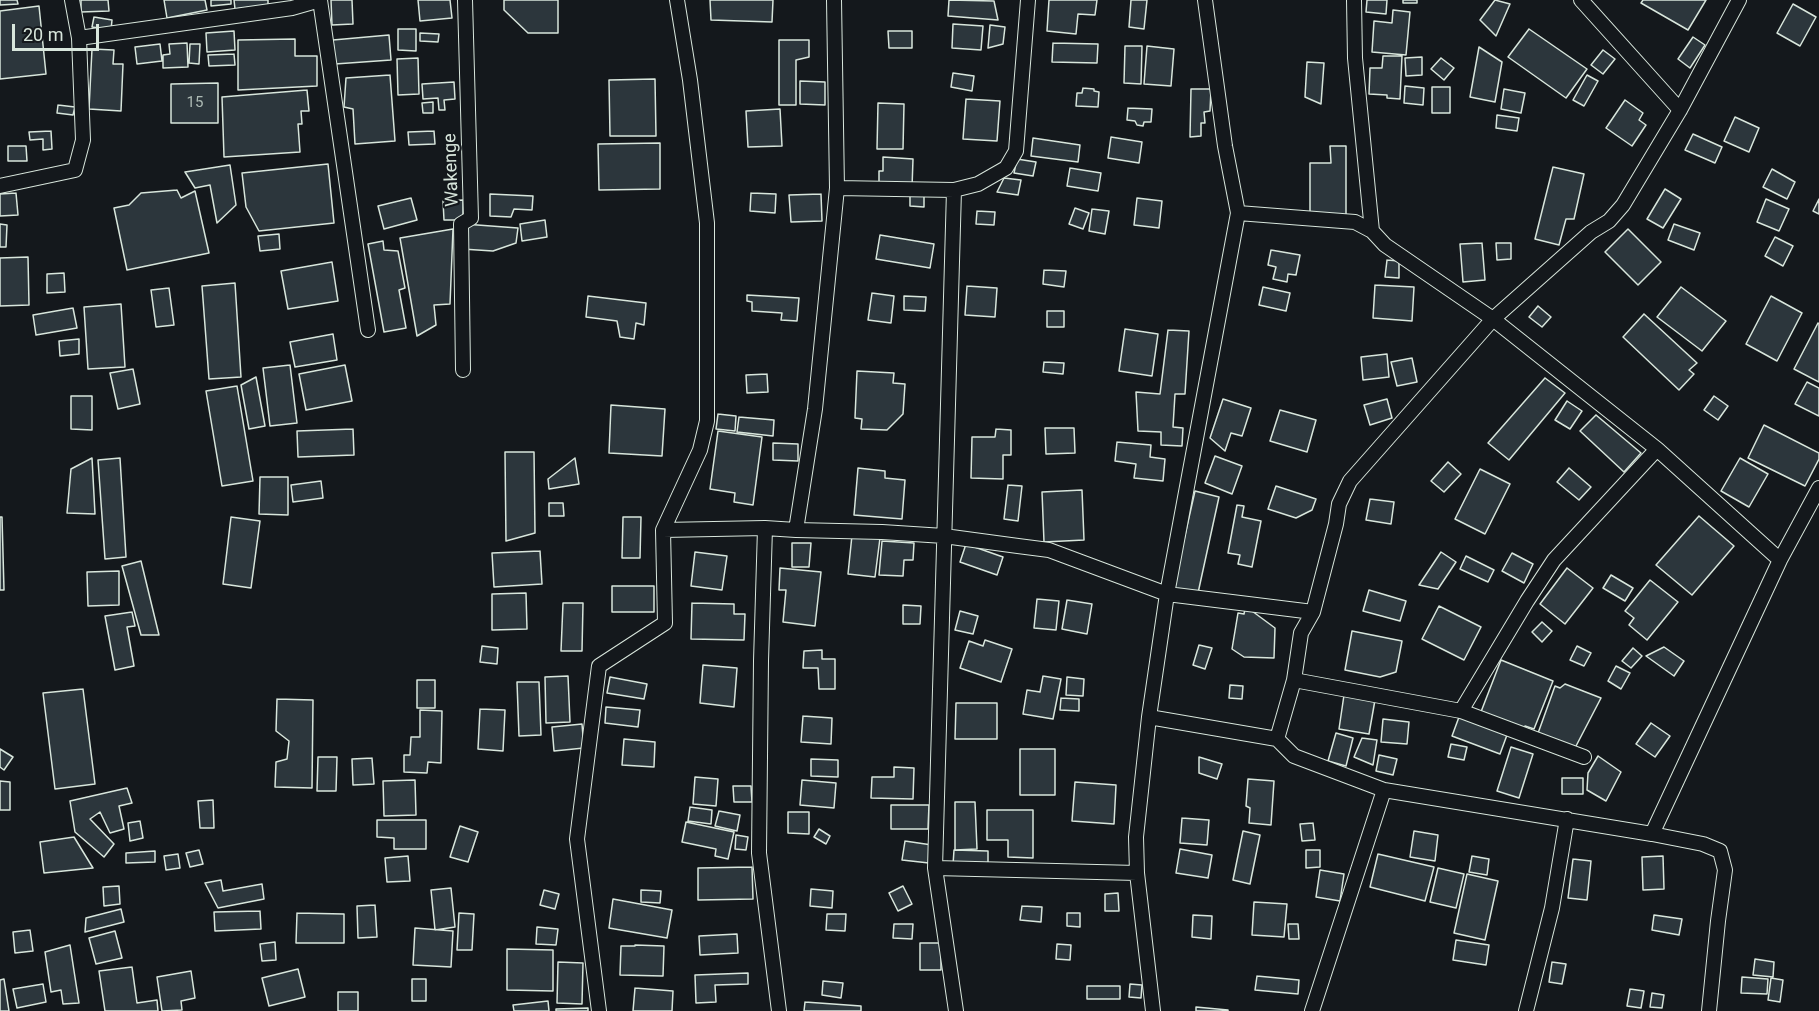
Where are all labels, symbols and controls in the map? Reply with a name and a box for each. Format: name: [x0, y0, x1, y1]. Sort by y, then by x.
scale bar: [15, 12, 102, 50]
text: 20 m: [23, 24, 63, 45]
house number: 15: [187, 94, 203, 112]
street label: Wakenge: [440, 133, 464, 207]

